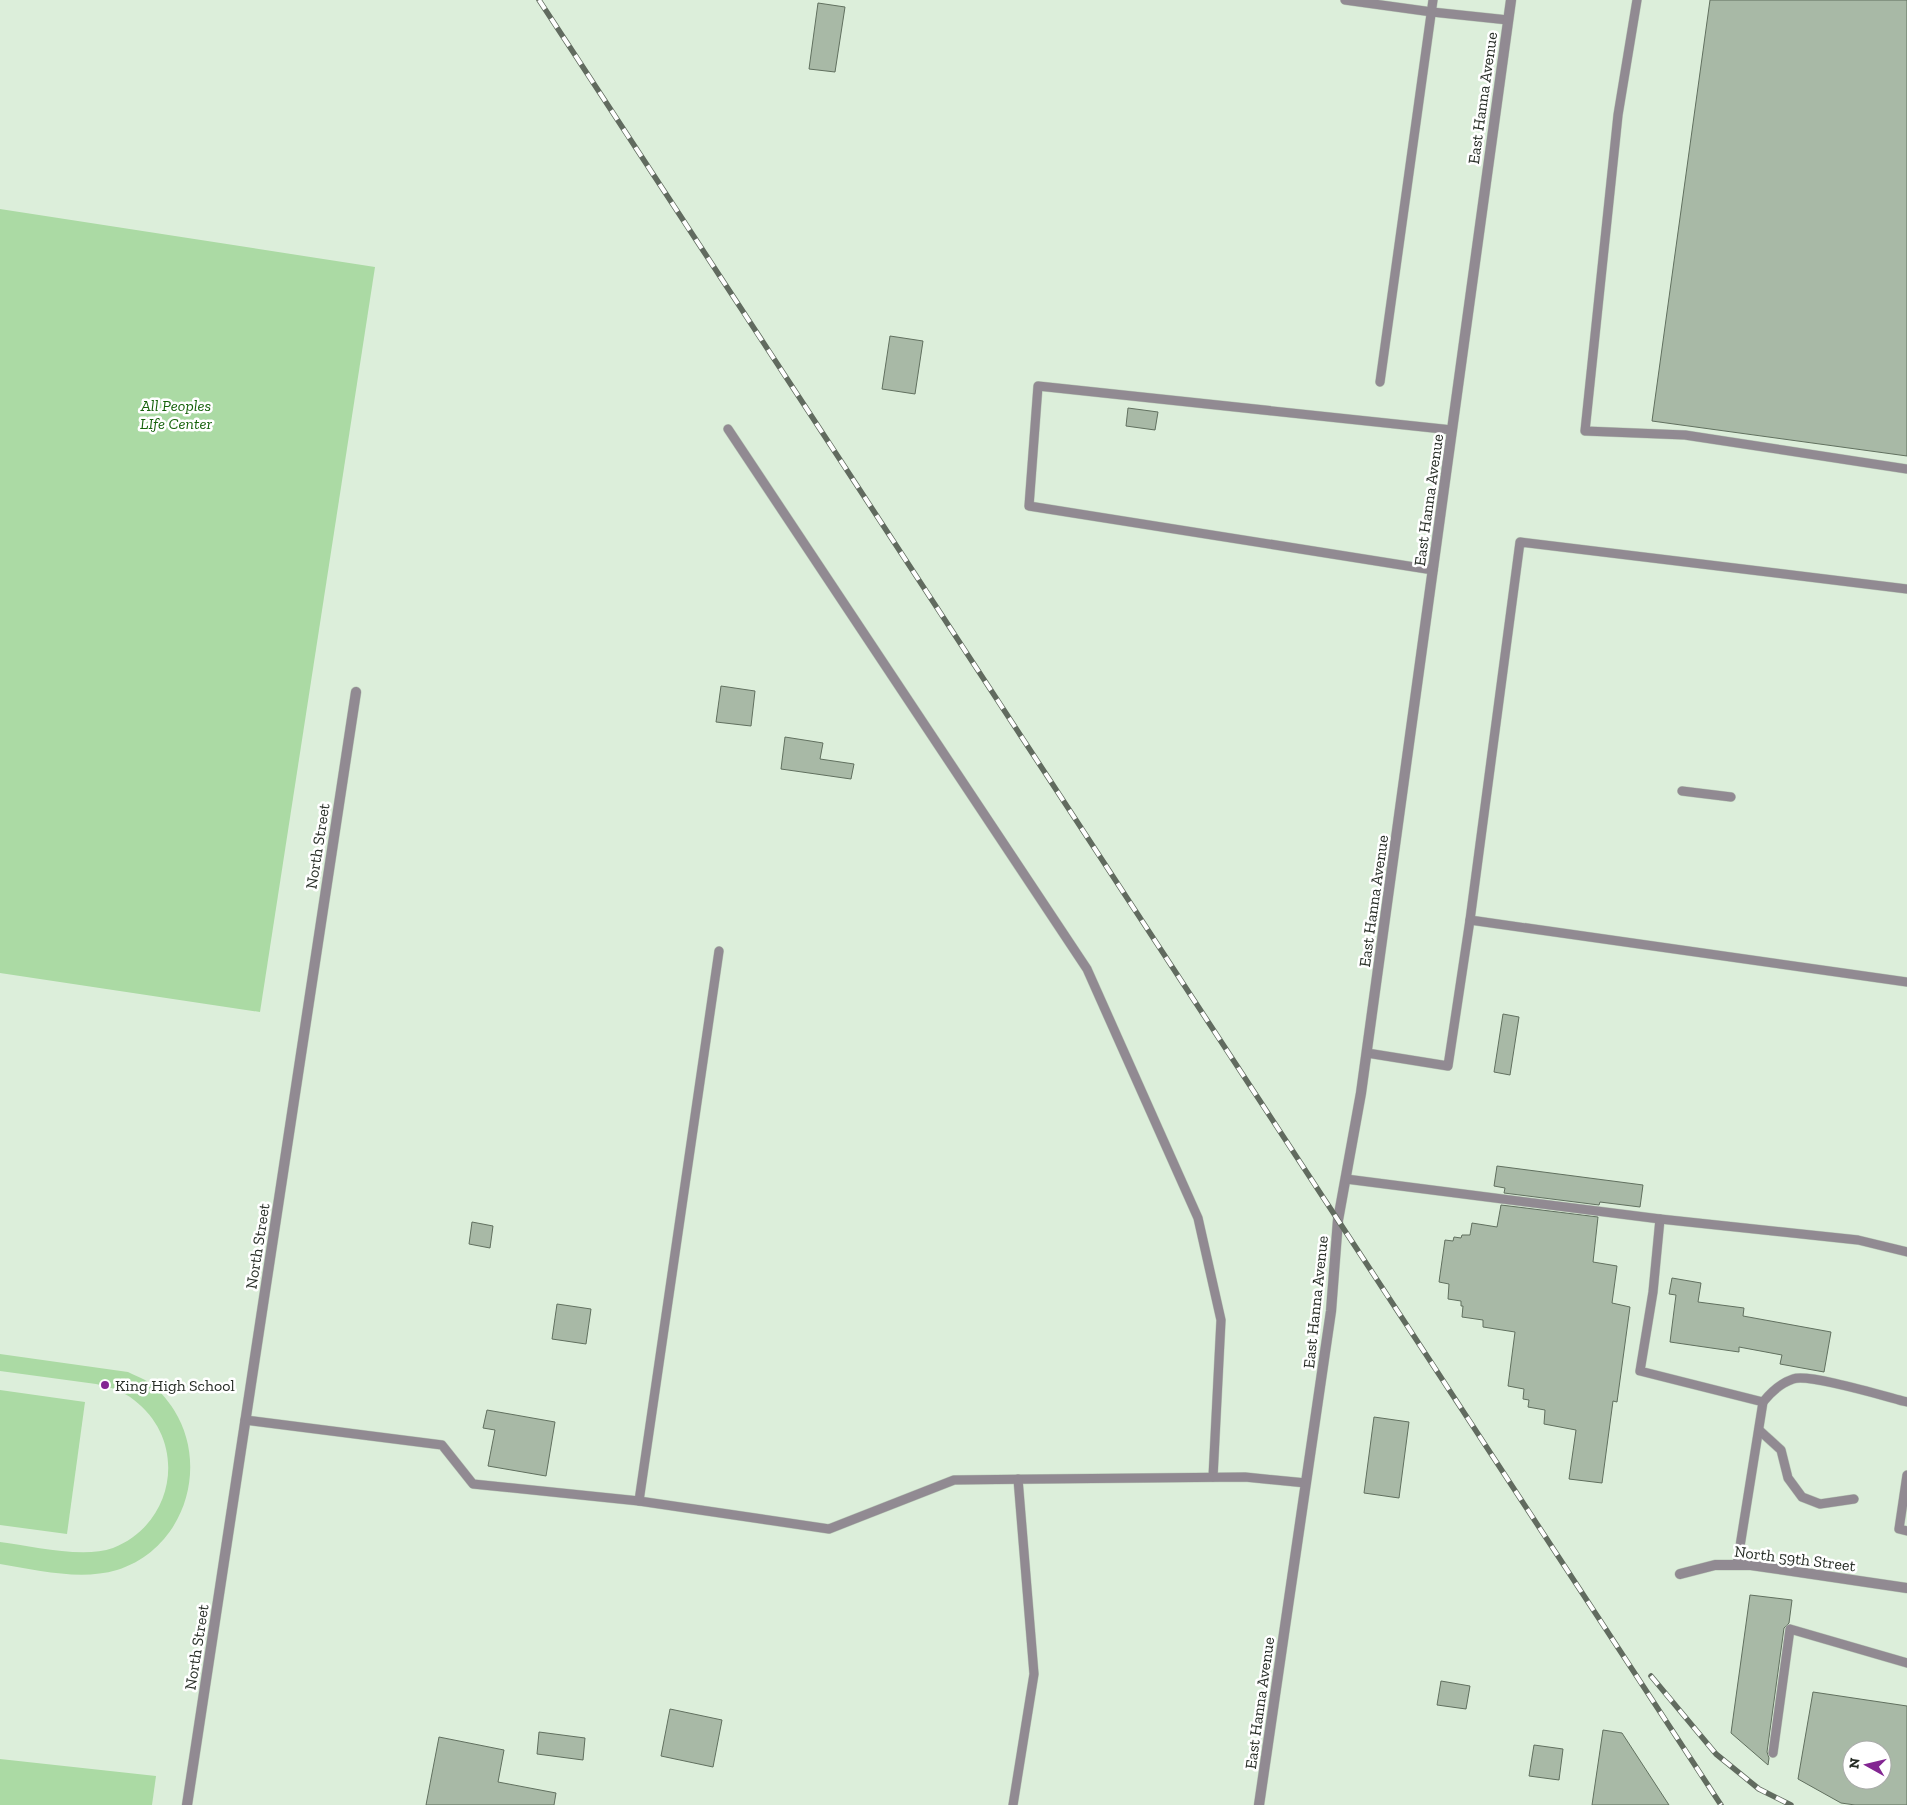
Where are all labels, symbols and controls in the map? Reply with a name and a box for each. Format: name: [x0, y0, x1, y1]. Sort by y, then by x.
street label: East Hanna Avenue: [1464, 31, 1501, 165]
park label: All Peoples LIfe Center: [140, 396, 212, 433]
street label: East Hanna Avenue: [1410, 433, 1447, 567]
street label: North Street: [301, 802, 334, 890]
street label: East Hanna Avenue: [1355, 834, 1392, 968]
street label: North Street: [241, 1202, 274, 1290]
street label: East Hanna Avenue: [1299, 1235, 1332, 1369]
place label: King High School: [115, 1376, 235, 1395]
marker: King High School: [99, 1379, 111, 1391]
street label: North 59th Street: [1733, 1542, 1857, 1575]
street label: North Street: [180, 1603, 213, 1691]
street label: East Hanna Avenue: [1241, 1636, 1278, 1770]
north arrow: [1842, 1740, 1892, 1790]
text: N: [1845, 1756, 1864, 1770]

